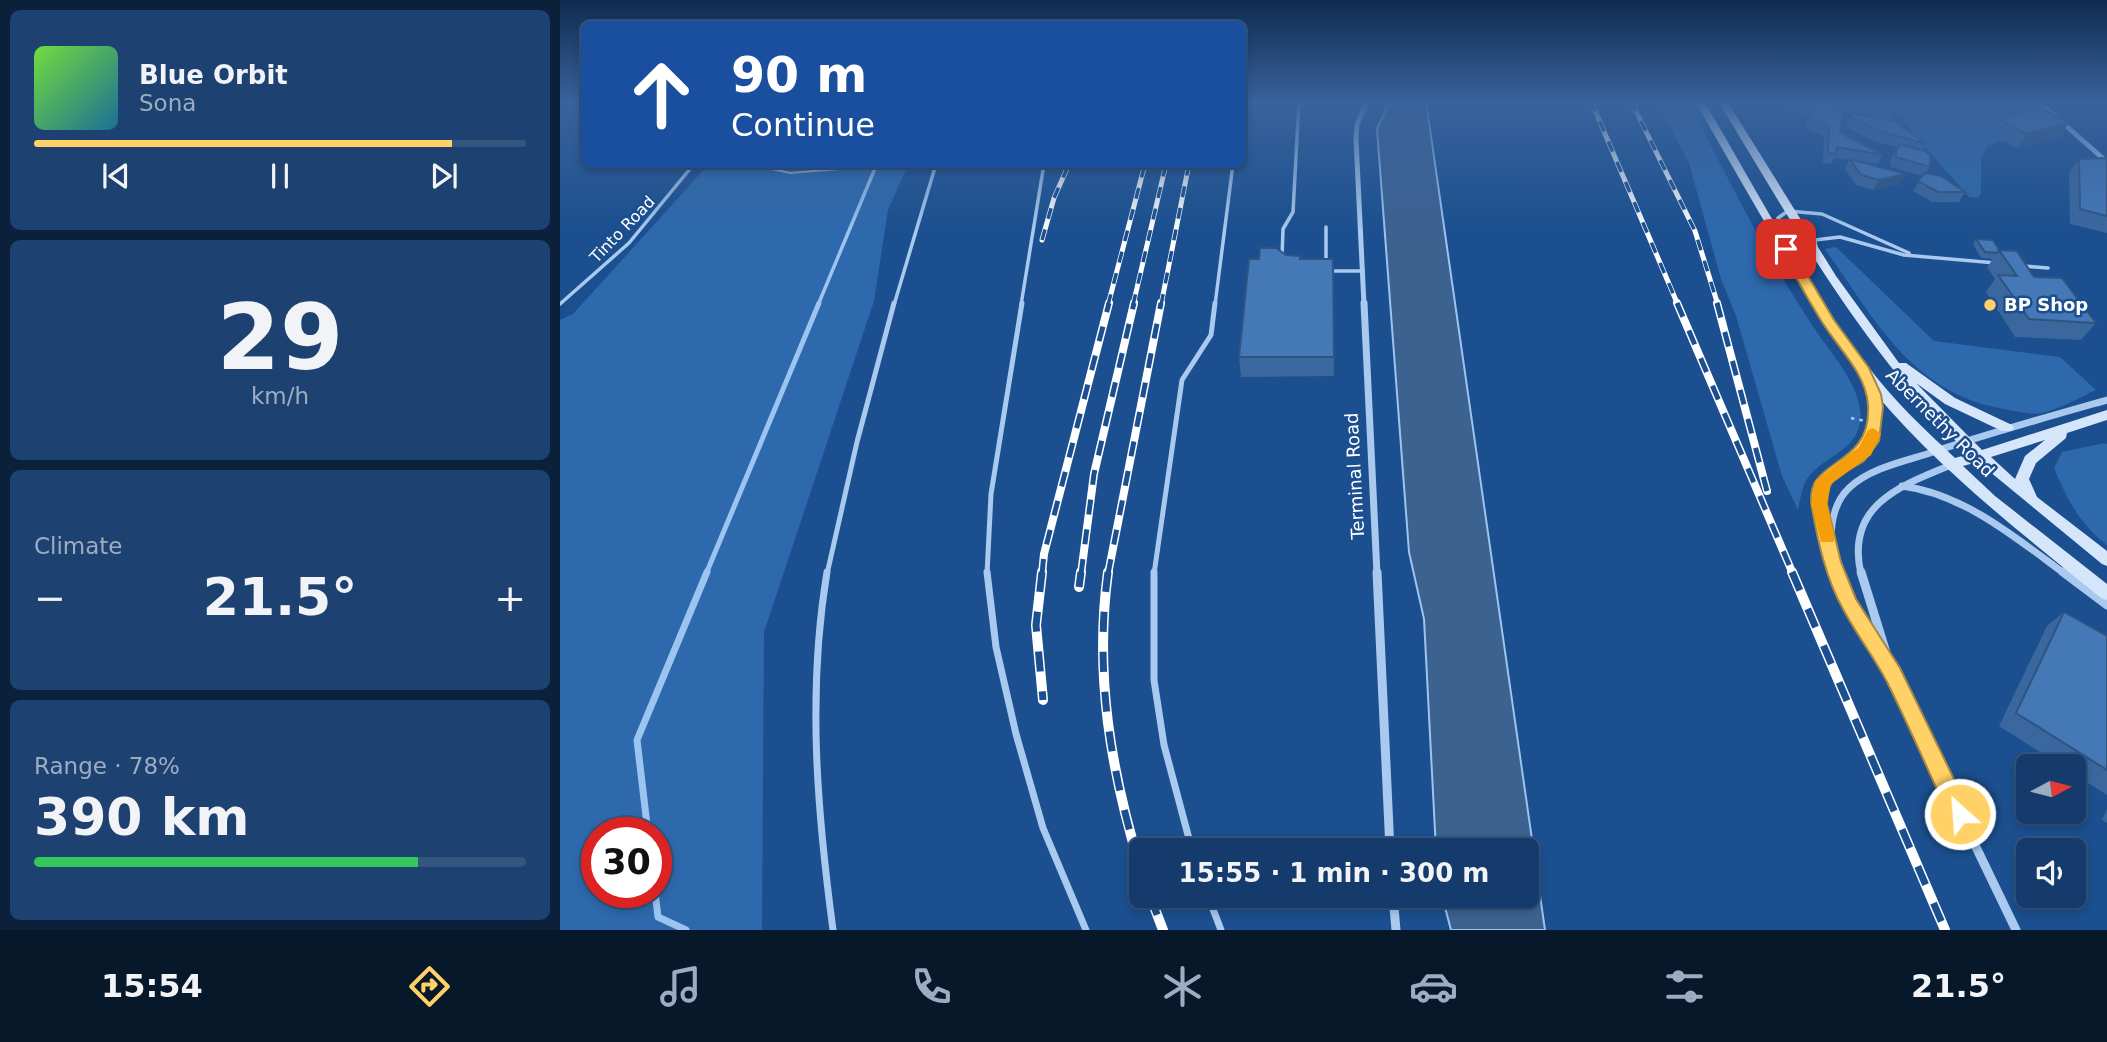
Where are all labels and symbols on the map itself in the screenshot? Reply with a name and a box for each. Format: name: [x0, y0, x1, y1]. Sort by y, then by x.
street label: Tinto Road: [585, 192, 659, 267]
pin: [1756, 219, 1816, 279]
place label: BP Shop: [2004, 294, 2088, 315]
marker: BP Shop: [1982, 297, 1998, 313]
street label: Abernethy Road: [1882, 364, 1999, 481]
street label: Terminal Road: [1341, 412, 1368, 541]
north arrow: [2016, 754, 2086, 824]
position arrow: [1923, 777, 1997, 851]
speed limit sign: 30: [581, 817, 672, 908]

